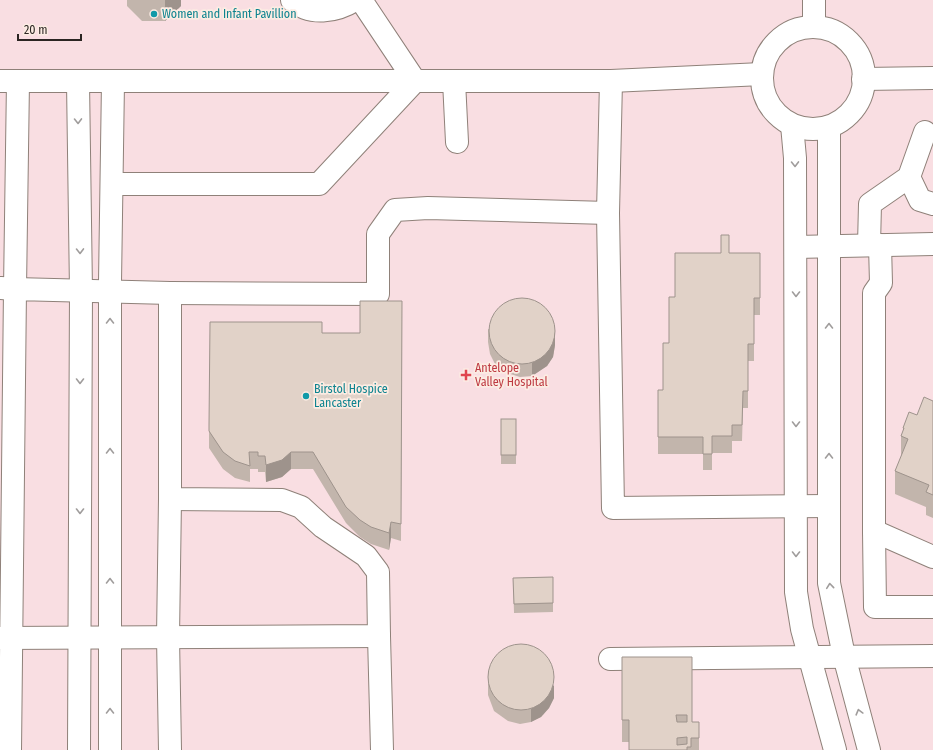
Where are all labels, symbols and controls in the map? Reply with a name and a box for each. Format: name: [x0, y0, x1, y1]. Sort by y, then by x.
place label: Women and Infant Pavillion: [162, 7, 297, 21]
marker: Women and Infant Pavillion: [149, 9, 159, 19]
scale bar: [18, 16, 81, 42]
text: 20 m: [24, 23, 48, 37]
one-way arrow: [74, 118, 82, 124]
one-way arrow: [791, 161, 799, 167]
one-way arrow: [76, 248, 84, 254]
one-way arrow: [792, 291, 800, 297]
one-way arrow: [106, 318, 114, 324]
one-way arrow: [825, 323, 833, 329]
place label: Antelope Valley Hospital: [475, 361, 548, 389]
marker: Antelope Valley Hospital: [460, 369, 472, 381]
one-way arrow: [76, 378, 84, 384]
place label: Birstol Hospice Lancaster: [314, 382, 388, 410]
marker: Birstol Hospice Lancaster: [301, 391, 311, 401]
one-way arrow: [792, 421, 800, 427]
one-way arrow: [106, 448, 114, 454]
one-way arrow: [825, 453, 833, 459]
one-way arrow: [76, 508, 84, 514]
one-way arrow: [792, 551, 800, 557]
one-way arrow: [106, 578, 114, 584]
one-way arrow: [826, 583, 835, 589]
one-way arrow: [106, 708, 114, 714]
one-way arrow: [855, 709, 863, 716]

